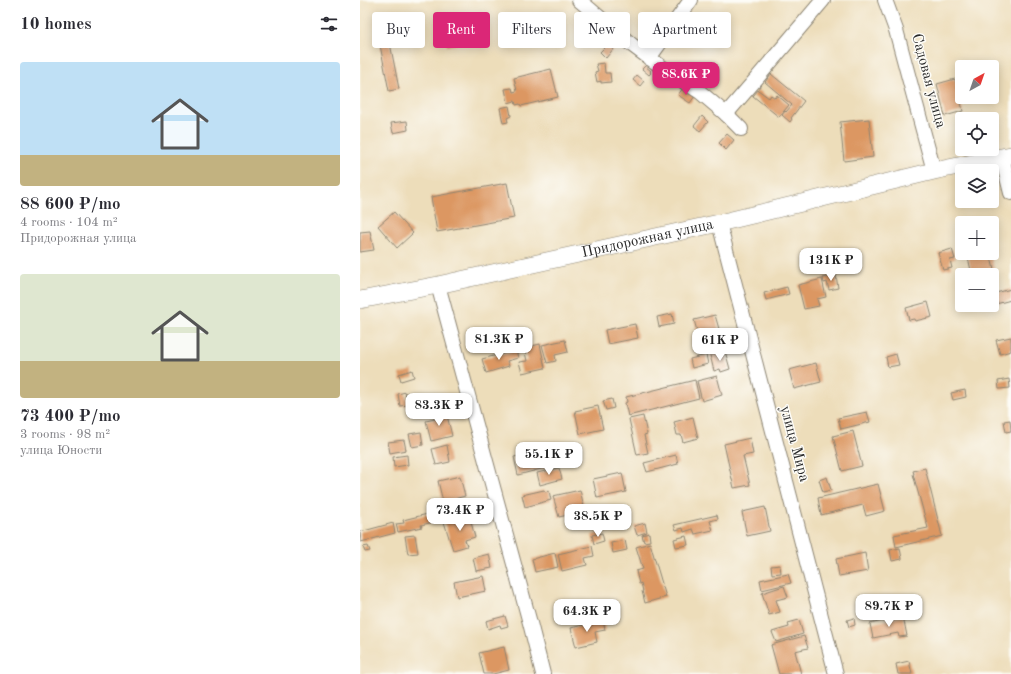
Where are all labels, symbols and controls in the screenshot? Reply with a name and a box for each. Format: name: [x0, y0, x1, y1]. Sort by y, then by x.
chip: Buy: [372, 12, 425, 48]
chip: Rent: [433, 12, 490, 48]
chip: Filters: [498, 12, 566, 48]
chip: New: [574, 12, 630, 48]
chip: Apartment: [638, 12, 731, 48]
icon: filters: [318, 13, 340, 35]
text: 10 homes: [20, 16, 92, 33]
street label: Садовая улица: [908, 32, 948, 130]
north arrow: [955, 60, 999, 104]
map controls: [955, 60, 999, 312]
pin: 88.6K ₽: [649, 62, 723, 96]
text: 88.6K ₽: [661, 68, 711, 81]
icon: home: [144, 88, 216, 160]
button: locate: [955, 112, 999, 156]
button: layers: [955, 164, 999, 208]
text: 88 600 ₽/mo: [20, 196, 121, 213]
text: 4 rooms · 104 m²: [20, 216, 118, 229]
button: +: [955, 216, 999, 260]
street label: Придорожная улица: [580, 217, 715, 261]
text: Придорожная улица: [20, 232, 137, 245]
pin: 131K ₽: [798, 248, 864, 282]
text: 131K ₽: [808, 254, 854, 267]
button: −: [955, 268, 999, 312]
icon: home: [144, 300, 216, 372]
pin: 81.3K ₽: [462, 327, 536, 361]
pin: 61K ₽: [692, 328, 748, 362]
text: 81.3K ₽: [474, 333, 524, 346]
text: 61K ₽: [701, 334, 739, 347]
pin: 83.3K ₽: [402, 393, 476, 427]
text: 83.3K ₽: [414, 399, 464, 412]
street label: улица Мира: [777, 404, 812, 484]
text: 73 400 ₽/mo: [20, 408, 121, 425]
text: 3 rooms · 98 m²: [20, 428, 110, 441]
pin: 55.1K ₽: [512, 442, 586, 476]
text: улица Юности: [20, 444, 102, 457]
text: 55.1K ₽: [524, 448, 574, 461]
pin: 73.4K ₽: [423, 498, 497, 532]
text: 73.4K ₽: [435, 504, 485, 517]
pin: 38.5K ₽: [561, 504, 635, 538]
text: 38.5K ₽: [573, 510, 623, 523]
pin: 89.7K ₽: [852, 594, 926, 628]
pin: 64.3K ₽: [550, 599, 624, 633]
text: 89.7K ₽: [864, 600, 914, 613]
text: 64.3K ₽: [562, 605, 612, 618]

